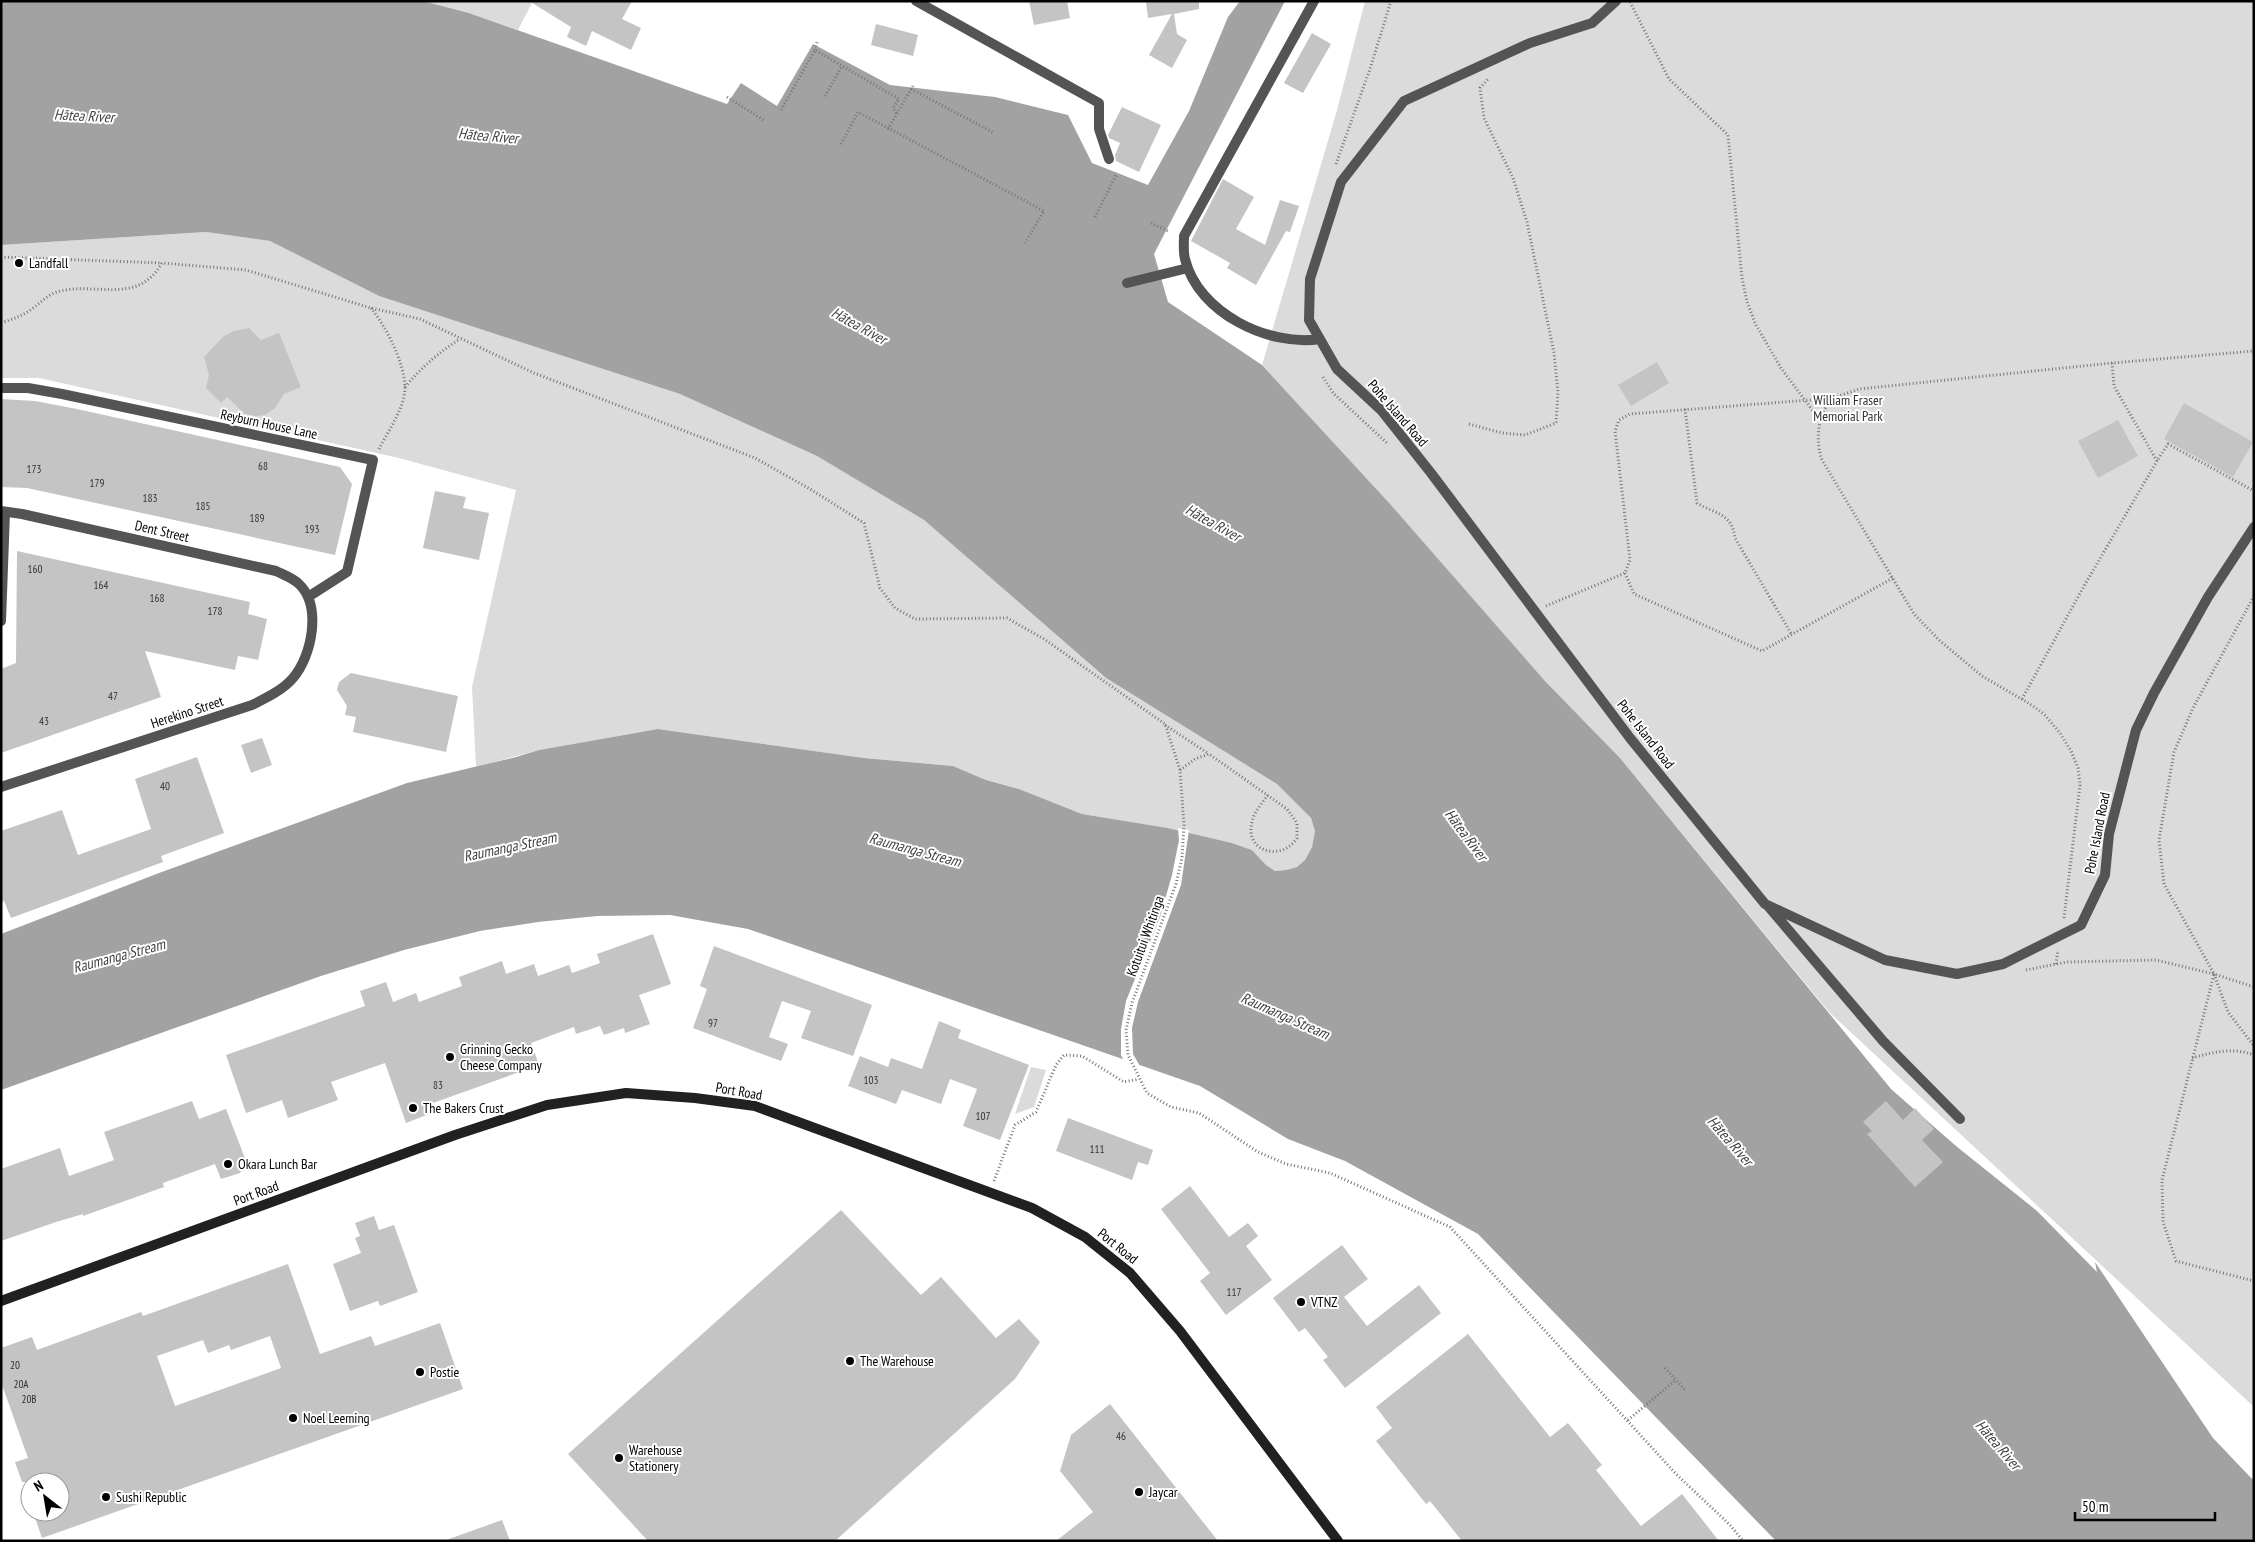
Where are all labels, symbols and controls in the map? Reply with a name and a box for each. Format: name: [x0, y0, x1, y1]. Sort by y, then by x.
water label: Hātea River: [54, 104, 116, 127]
water label: Hātea River: [457, 123, 521, 148]
place label: Landfall: [29, 254, 69, 272]
marker: Landfall: [13, 257, 25, 269]
water label: Hātea River: [828, 303, 892, 349]
street label: Pohe Island Road: [1364, 376, 1432, 450]
park label: William Fraser Memorial Park: [1813, 391, 1883, 425]
street label: Reyburn House Lane: [219, 405, 319, 443]
house number: 68: [258, 459, 268, 473]
house number: 173: [27, 462, 41, 476]
house number: 179: [90, 476, 104, 490]
house number: 183: [143, 491, 157, 505]
house number: 185: [196, 499, 210, 513]
water label: Hātea River: [1182, 500, 1246, 546]
house number: 189: [250, 511, 264, 525]
street label: Dent Street: [133, 516, 191, 546]
house number: 193: [305, 522, 319, 536]
house number: 160: [28, 562, 42, 576]
house number: 164: [94, 578, 108, 592]
house number: 168: [150, 591, 164, 605]
house number: 178: [208, 604, 222, 618]
house number: 47: [108, 689, 118, 703]
street label: Herekino Street: [148, 692, 226, 732]
street label: Pohe Island Road: [1613, 696, 1679, 772]
house number: 43: [39, 714, 49, 728]
house number: 40: [160, 779, 170, 793]
street label: Pohe Island Road: [2080, 791, 2114, 875]
water label: Hātea River: [1441, 805, 1493, 866]
water label: Raumanga Stream: [462, 827, 559, 866]
water label: Raumanga Stream: [867, 828, 964, 871]
street label: Kotuitui Whitinga: [1122, 893, 1168, 979]
water label: Raumanga Stream: [71, 934, 168, 977]
water label: Raumanga Stream: [1238, 988, 1333, 1044]
house number: 97: [708, 1016, 718, 1030]
place label: Grinning Gecko Cheese Company: [460, 1040, 543, 1074]
marker: Grinning Gecko Cheese Company: [444, 1051, 456, 1063]
house number: 103: [864, 1073, 878, 1087]
house number: 83: [433, 1078, 443, 1092]
street label: Port Road: [714, 1078, 764, 1104]
place label: The Bakers Crust: [423, 1099, 504, 1117]
marker: The Bakers Crust: [407, 1102, 419, 1114]
house number: 107: [976, 1109, 990, 1123]
water label: Hātea River: [1704, 1112, 1758, 1171]
house number: 111: [1090, 1142, 1104, 1156]
place label: Okara Lunch Bar: [238, 1155, 317, 1173]
marker: Okara Lunch Bar: [222, 1158, 234, 1170]
street label: Port Road: [231, 1177, 281, 1209]
street label: Port Road: [1094, 1224, 1142, 1268]
house number: 117: [1227, 1285, 1241, 1299]
place label: VTNZ: [1310, 1293, 1337, 1311]
marker: VTNZ: [1295, 1296, 1307, 1308]
place label: The Warehouse: [860, 1352, 934, 1370]
marker: The Warehouse: [844, 1355, 856, 1367]
house number: 20: [10, 1358, 20, 1372]
place label: Postie: [430, 1363, 460, 1381]
marker: Postie: [414, 1366, 426, 1378]
house number: 20A: [13, 1377, 29, 1391]
house number: 20B: [21, 1392, 37, 1406]
place label: Noel Leeming: [303, 1409, 370, 1427]
marker: Noel Leeming: [287, 1412, 299, 1424]
water label: Hātea River: [1972, 1416, 2026, 1475]
house number: 46: [1116, 1429, 1126, 1443]
place label: Warehouse Stationery: [629, 1441, 682, 1475]
marker: Warehouse Stationery: [613, 1452, 625, 1464]
north arrow: [20, 1472, 70, 1522]
text: N: [30, 1476, 46, 1496]
place label: Jaycar: [1148, 1483, 1178, 1501]
marker: Jaycar: [1133, 1486, 1145, 1498]
place label: Sushi Republic: [116, 1488, 186, 1506]
scale bar: [2075, 1490, 2215, 1522]
marker: Sushi Republic: [100, 1491, 112, 1503]
text: 50 m: [2082, 1497, 2108, 1516]

